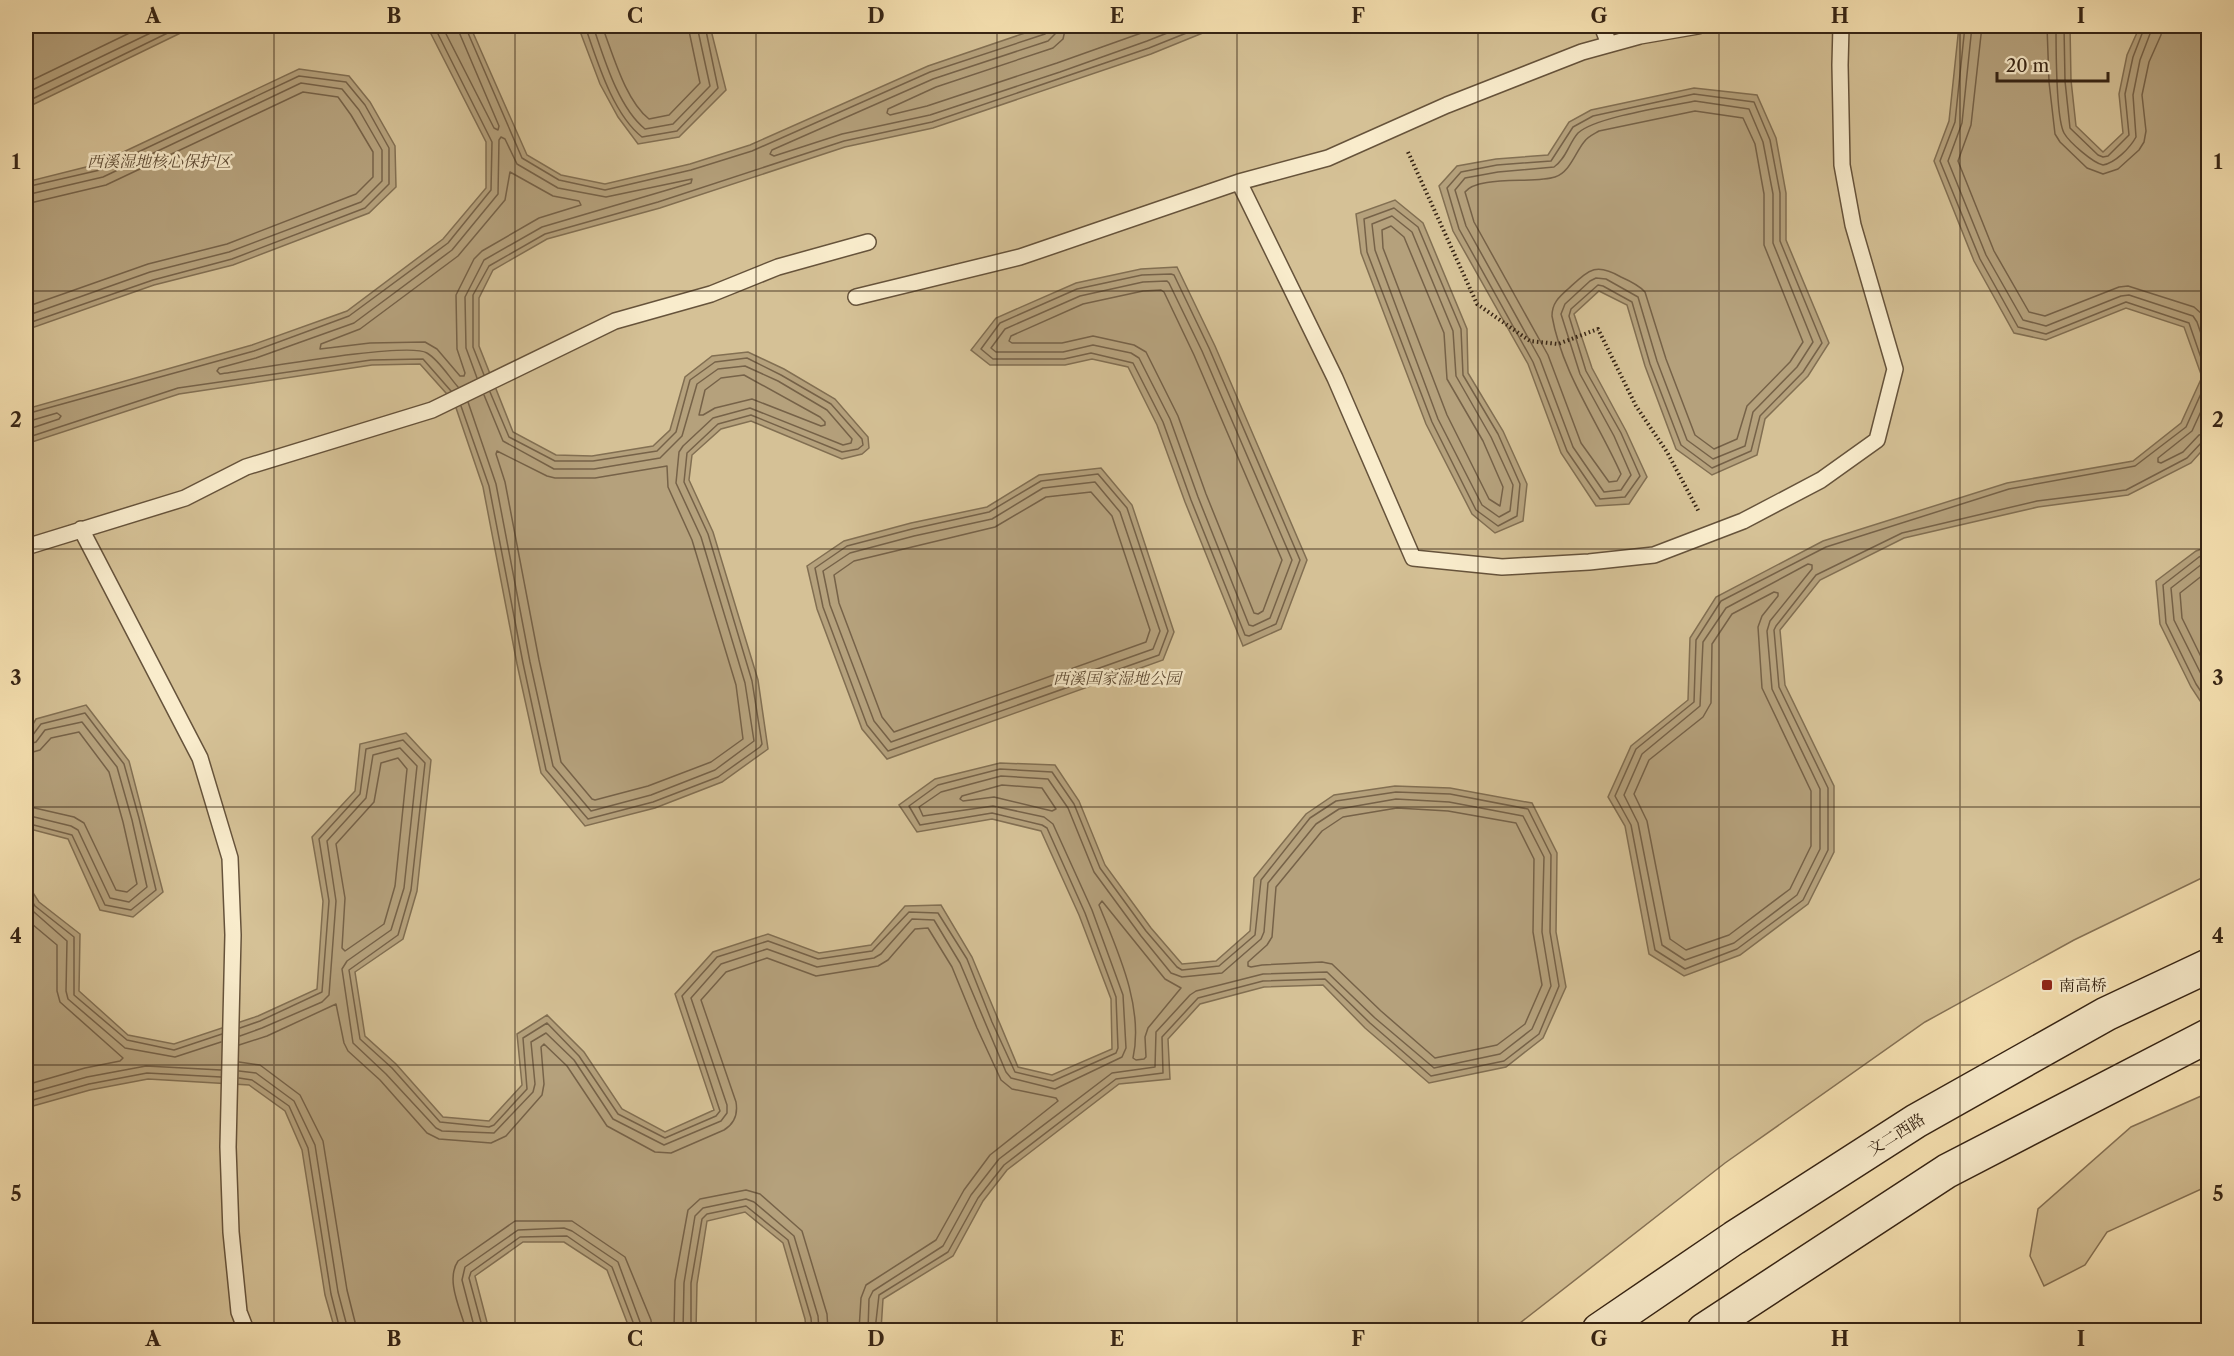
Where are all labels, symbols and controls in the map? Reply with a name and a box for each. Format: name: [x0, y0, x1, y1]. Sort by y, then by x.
text: A: [144, 4, 161, 28]
text: B: [387, 4, 402, 28]
text: C: [627, 4, 643, 28]
text: D: [867, 4, 885, 28]
text: E: [1110, 4, 1124, 28]
text: F: [1351, 4, 1365, 28]
text: G: [1591, 4, 1608, 28]
text: H: [1831, 4, 1849, 28]
text: I: [2077, 4, 2085, 28]
scale bar: [1997, 45, 2108, 83]
text: 20 m: [2006, 55, 2050, 77]
text: 1: [12, 150, 21, 174]
text: 1: [2214, 150, 2223, 174]
park label: 西溪湿地核心保护区: [87, 151, 233, 171]
text: 2: [10, 408, 22, 432]
text: 2: [2212, 408, 2224, 432]
text: 3: [10, 666, 22, 690]
text: 3: [2212, 666, 2224, 690]
park label: 西溪国家湿地公园: [1053, 668, 1184, 688]
text: 4: [10, 924, 22, 948]
text: 4: [2212, 924, 2224, 948]
place label: 南高桥: [2059, 975, 2107, 995]
marker: 南高桥: [2040, 978, 2054, 992]
street label: 文二西路: [1864, 1109, 1928, 1159]
text: 5: [10, 1182, 22, 1206]
text: 5: [2212, 1182, 2224, 1206]
text: A: [144, 1327, 161, 1351]
text: B: [387, 1327, 402, 1351]
text: C: [627, 1327, 643, 1351]
text: D: [867, 1327, 885, 1351]
text: E: [1110, 1327, 1124, 1351]
text: F: [1351, 1327, 1365, 1351]
text: G: [1591, 1327, 1608, 1351]
text: H: [1831, 1327, 1849, 1351]
text: I: [2077, 1327, 2085, 1351]

